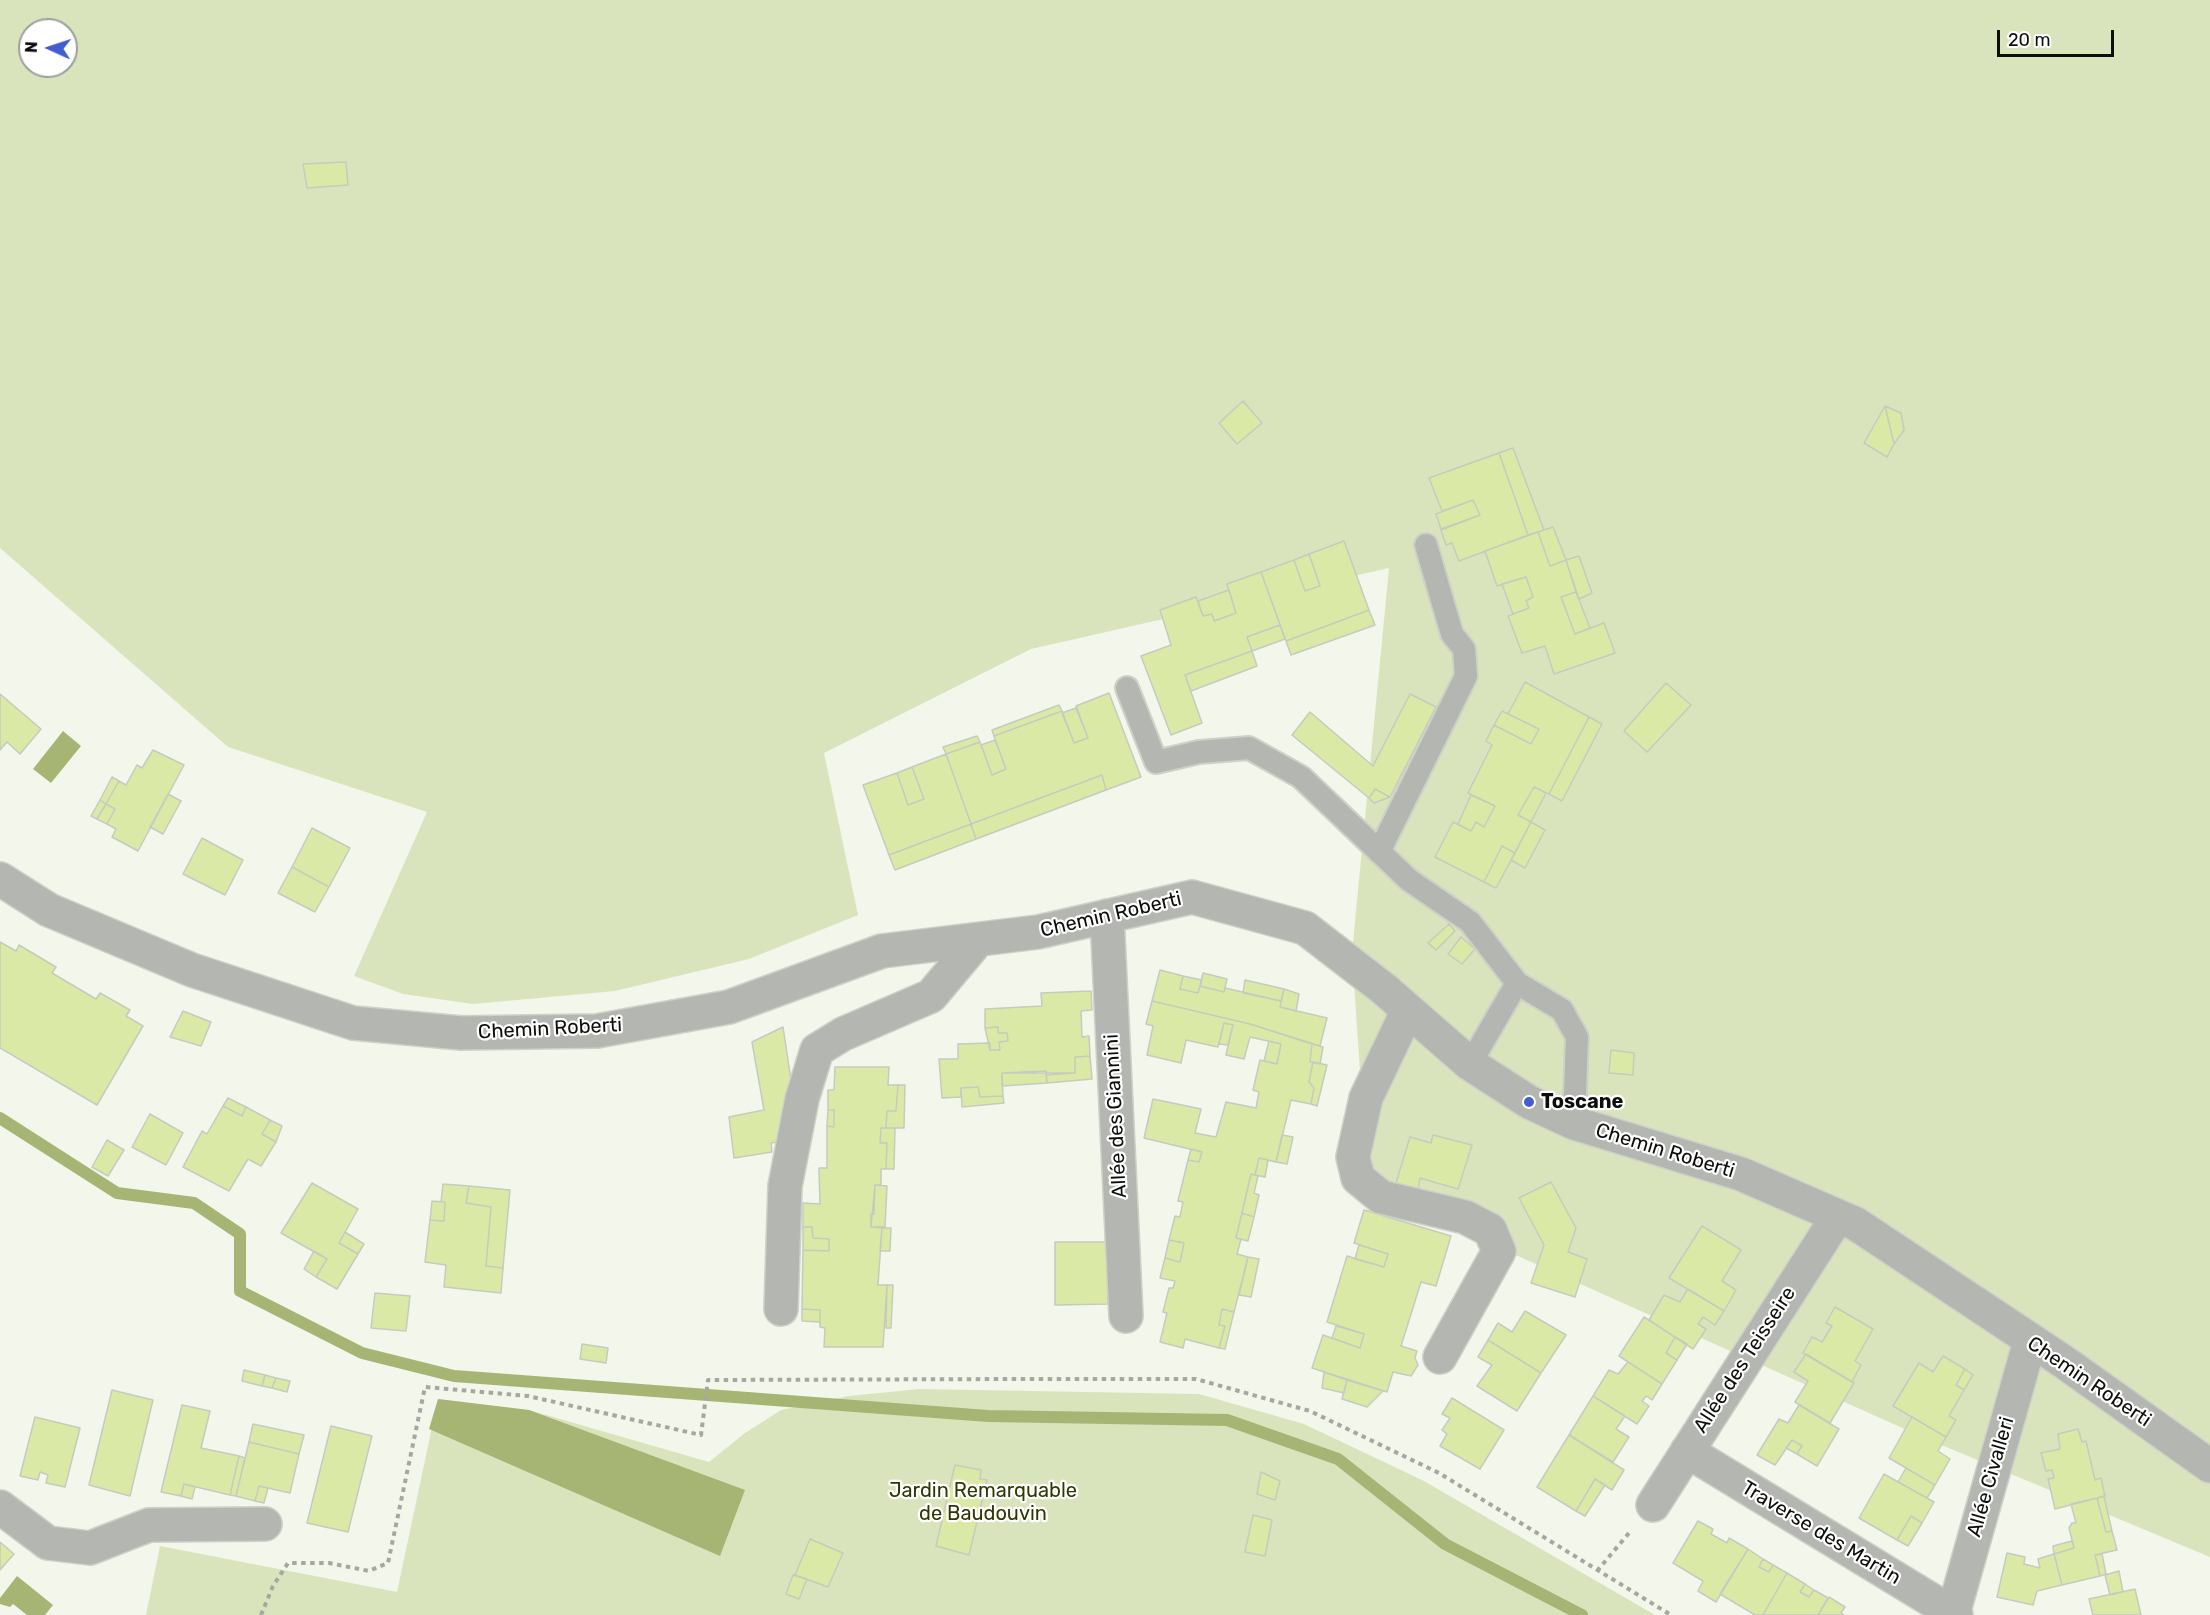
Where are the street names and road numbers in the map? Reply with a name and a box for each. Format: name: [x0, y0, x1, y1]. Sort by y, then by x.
street label: Chemin Roberti: [1038, 887, 1184, 943]
street label: Chemin Roberti: [477, 1013, 623, 1045]
street label: Allée des Giannini: [1100, 1033, 1132, 1199]
street label: Chemin Roberti: [1593, 1118, 1737, 1184]
street label: Allée des Teisseire: [1689, 1282, 1801, 1438]
street label: Chemin Roberti: [2023, 1332, 2155, 1432]
street label: Allée Civalleri: [1962, 1414, 2020, 1540]
street label: Traverse des Martin: [1737, 1476, 1905, 1590]

